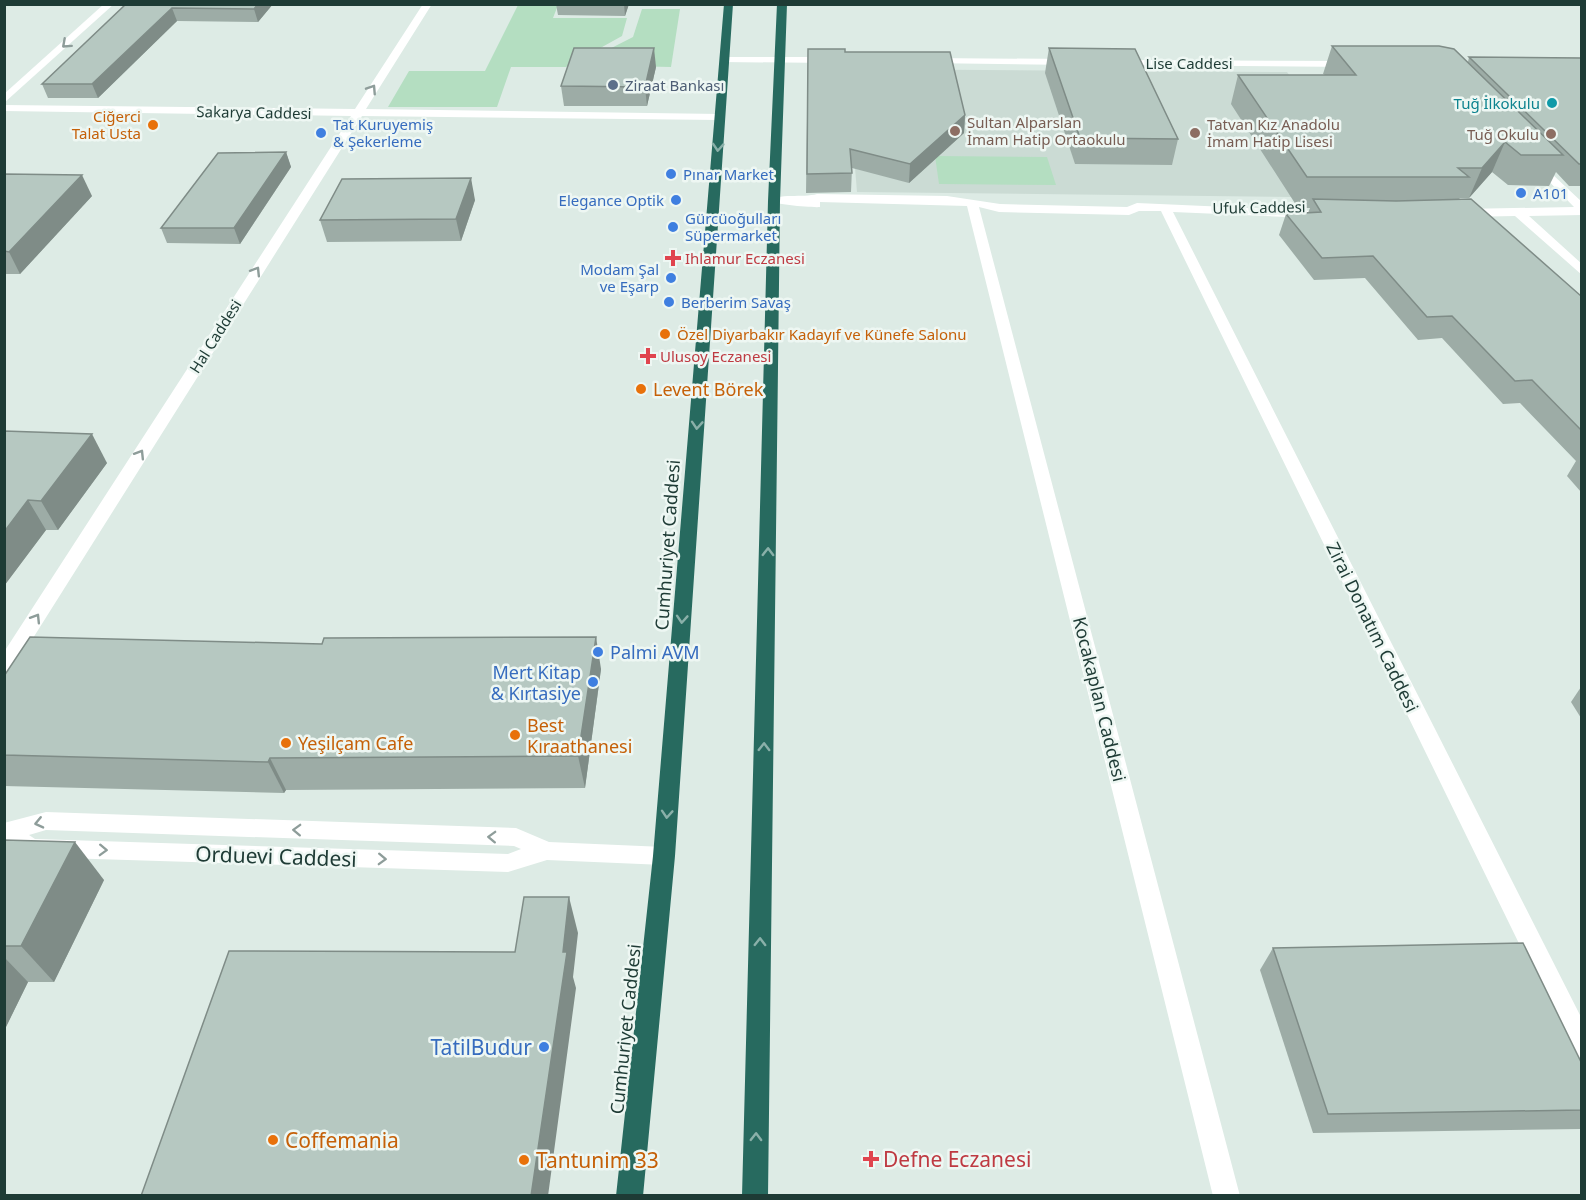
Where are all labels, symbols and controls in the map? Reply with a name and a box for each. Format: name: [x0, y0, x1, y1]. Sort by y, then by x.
one-way arrow: [63, 37, 73, 48]
street label: Lise Caddesi: [1145, 53, 1233, 73]
place label: Ziraat Bankası: [625, 75, 724, 95]
marker: Ziraat Bankası: [606, 78, 620, 92]
one-way arrow: [365, 85, 376, 96]
place label: Tuğ İlkokulu: [1454, 93, 1540, 113]
marker: Tuğ İlkokulu: [1545, 96, 1559, 110]
street label: Sakarya Caddesi: [196, 101, 312, 123]
place label: Ciğerci Talat Usta: [72, 106, 141, 143]
place label: Sultan Alparslan İmam Hatip Ortaokulu: [967, 112, 1126, 149]
place label: Tat Kuruyemiş & Şekerleme: [333, 114, 433, 151]
place label: Tatvan Kız Anadolu İmam Hatip Lisesi: [1207, 114, 1340, 151]
marker: Ciğerci Talat Usta: [146, 118, 160, 132]
marker: Sultan Alparslan İmam Hatip Ortaokulu: [948, 124, 962, 138]
place label: Tuğ Okulu: [1467, 124, 1539, 144]
marker: Tat Kuruyemiş & Şekerleme: [314, 126, 328, 140]
marker: Tatvan Kız Anadolu İmam Hatip Lisesi: [1188, 126, 1202, 140]
marker: Tuğ Okulu: [1544, 127, 1558, 141]
one-way arrow: [711, 142, 724, 151]
place label: Pınar Market: [683, 164, 774, 184]
marker: Pınar Market: [664, 167, 678, 181]
place label: A101: [1533, 183, 1568, 203]
marker: A101: [1514, 186, 1528, 200]
place label: Elegance Optik: [559, 190, 664, 210]
marker: Elegance Optik: [669, 193, 683, 207]
street label: Ufuk Caddesi: [1212, 196, 1306, 218]
place label: Gürcüoğulları Süpermarket: [685, 208, 781, 245]
marker: Gürcüoğulları Süpermarket: [666, 220, 680, 234]
place label: Ihlamur Eczanesi: [685, 248, 805, 268]
marker: Ihlamur Eczanesi: [666, 251, 680, 265]
place label: Modam Şal ve Eşarp: [580, 259, 659, 296]
one-way arrow: [249, 267, 260, 278]
marker: Modam Şal ve Eşarp: [664, 271, 678, 285]
place label: Berberim Savaş: [681, 292, 791, 312]
street label: Hal Caddesi: [184, 295, 246, 377]
marker: Berberim Savaş: [662, 295, 676, 309]
place label: Özel Diyarbakır Kadayıf ve Künefe Salonu: [677, 324, 967, 344]
marker: Özel Diyarbakır Kadayıf ve Künefe Salonu: [658, 327, 672, 341]
place label: Ulusoy Eczanesi: [660, 346, 771, 366]
marker: Ulusoy Eczanesi: [641, 349, 655, 363]
place label: Levent Börek: [653, 377, 764, 401]
marker: Levent Börek: [634, 382, 648, 396]
one-way arrow: [690, 420, 703, 429]
one-way arrow: [133, 450, 145, 460]
street label: Cumhuriyet Caddesi: [649, 459, 685, 631]
street label: Zirai Donatım Caddesi: [1321, 538, 1425, 716]
one-way arrow: [761, 548, 774, 557]
one-way arrow: [28, 614, 39, 625]
street label: Kocakaplan Caddesi: [1068, 614, 1132, 784]
one-way arrow: [676, 615, 689, 624]
place label: Palmi AVM: [610, 640, 700, 664]
marker: Palmi AVM: [591, 645, 605, 659]
place label: Mert Kitap & Kırtasiye: [491, 660, 581, 705]
marker: Mert Kitap & Kırtasiye: [586, 675, 600, 689]
place label: Best Kıraathanesi: [527, 713, 632, 758]
marker: Best Kıraathanesi: [508, 728, 522, 742]
place label: Yeşilçam Cafe: [298, 731, 413, 755]
marker: Yeşilçam Cafe: [279, 736, 293, 750]
one-way arrow: [758, 743, 770, 752]
one-way arrow: [661, 809, 674, 818]
one-way arrow: [34, 816, 44, 829]
one-way arrow: [292, 823, 301, 836]
one-way arrow: [487, 830, 496, 843]
street label: Orduevi Caddesi: [195, 839, 357, 873]
one-way arrow: [99, 844, 108, 857]
one-way arrow: [378, 853, 387, 865]
one-way arrow: [754, 938, 766, 947]
street label: Cumhuriyet Caddesi: [604, 943, 646, 1115]
place label: TatilBudur: [431, 1033, 532, 1061]
marker: TatilBudur: [537, 1040, 551, 1054]
place label: Coffemania: [285, 1126, 399, 1154]
marker: Coffemania: [266, 1133, 280, 1147]
one-way arrow: [750, 1133, 763, 1142]
place label: Defne Eczanesi: [883, 1145, 1031, 1173]
place label: Tantunim 33: [536, 1146, 659, 1174]
marker: Defne Eczanesi: [864, 1152, 878, 1166]
marker: Tantunim 33: [517, 1153, 531, 1167]

